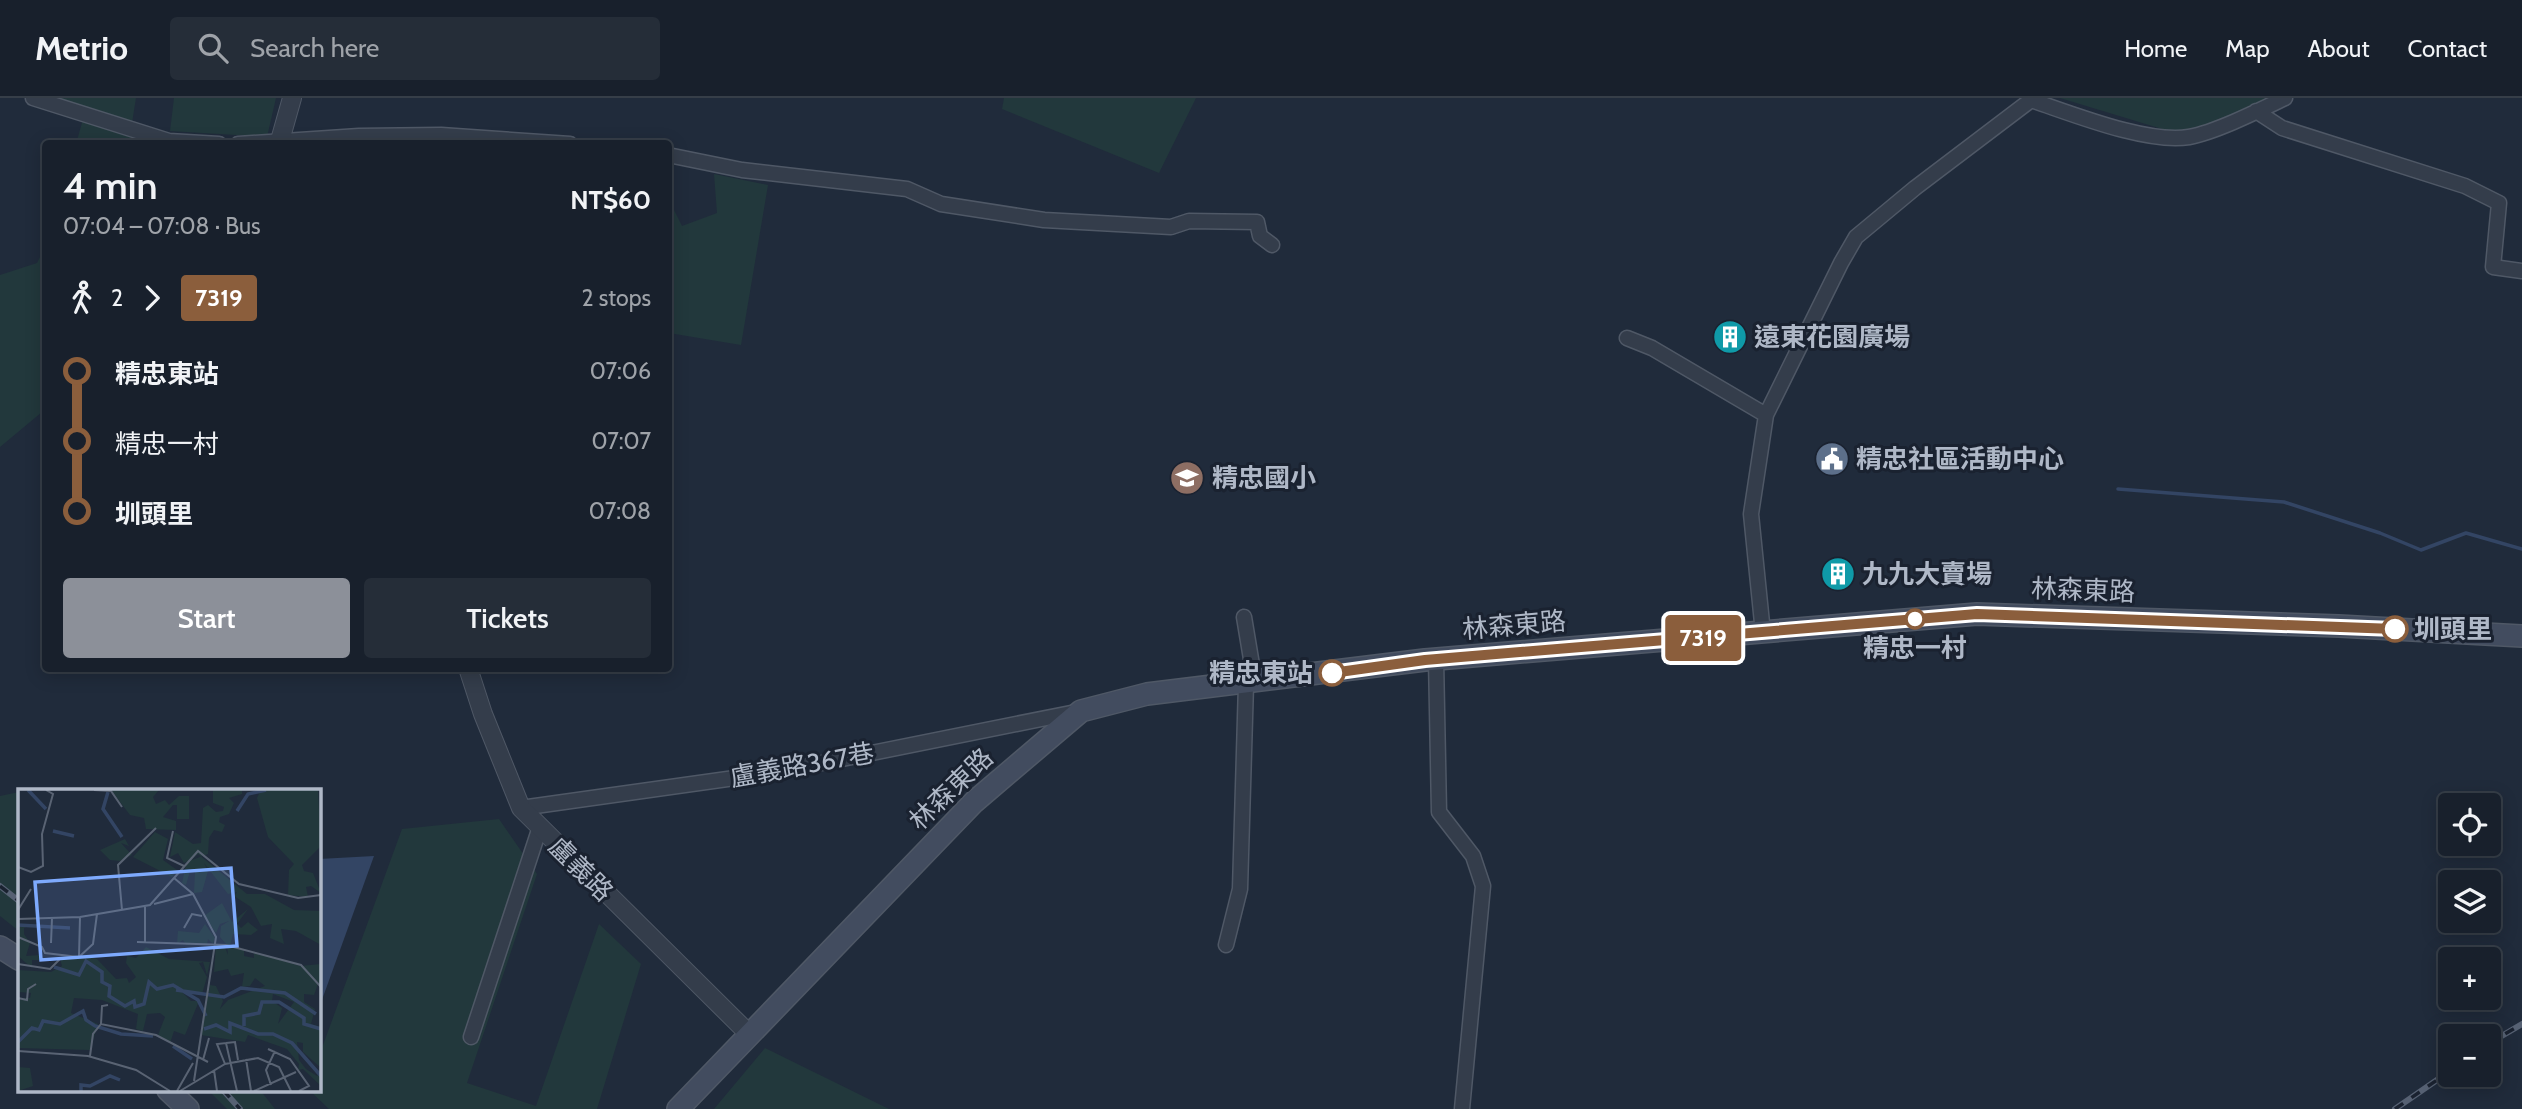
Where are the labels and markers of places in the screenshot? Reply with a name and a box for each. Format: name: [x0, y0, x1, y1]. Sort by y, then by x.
building icon: 遠東花園廣場: [1711, 318, 1749, 356]
place label: 遠東花園廣場: [1754, 321, 1910, 353]
public building icon: 精忠社區活動中心: [1813, 440, 1851, 478]
place label: 精忠社區活動中心: [1856, 443, 2064, 475]
school or university icon: 精忠國小: [1168, 459, 1206, 497]
place label: 精忠國小: [1212, 462, 1316, 494]
building icon: 九九大賣場: [1819, 555, 1857, 593]
place label: 九九大賣場: [1862, 558, 1992, 590]
marker: 精忠一村: [1905, 609, 1925, 629]
place label: 圳頭里: [2414, 613, 2492, 645]
marker: 圳頭里: [2382, 616, 2408, 642]
place label: 精忠一村: [1863, 632, 1967, 664]
place label: 精忠東站: [1209, 657, 1313, 689]
marker: 精忠東站: [1319, 660, 1345, 686]

